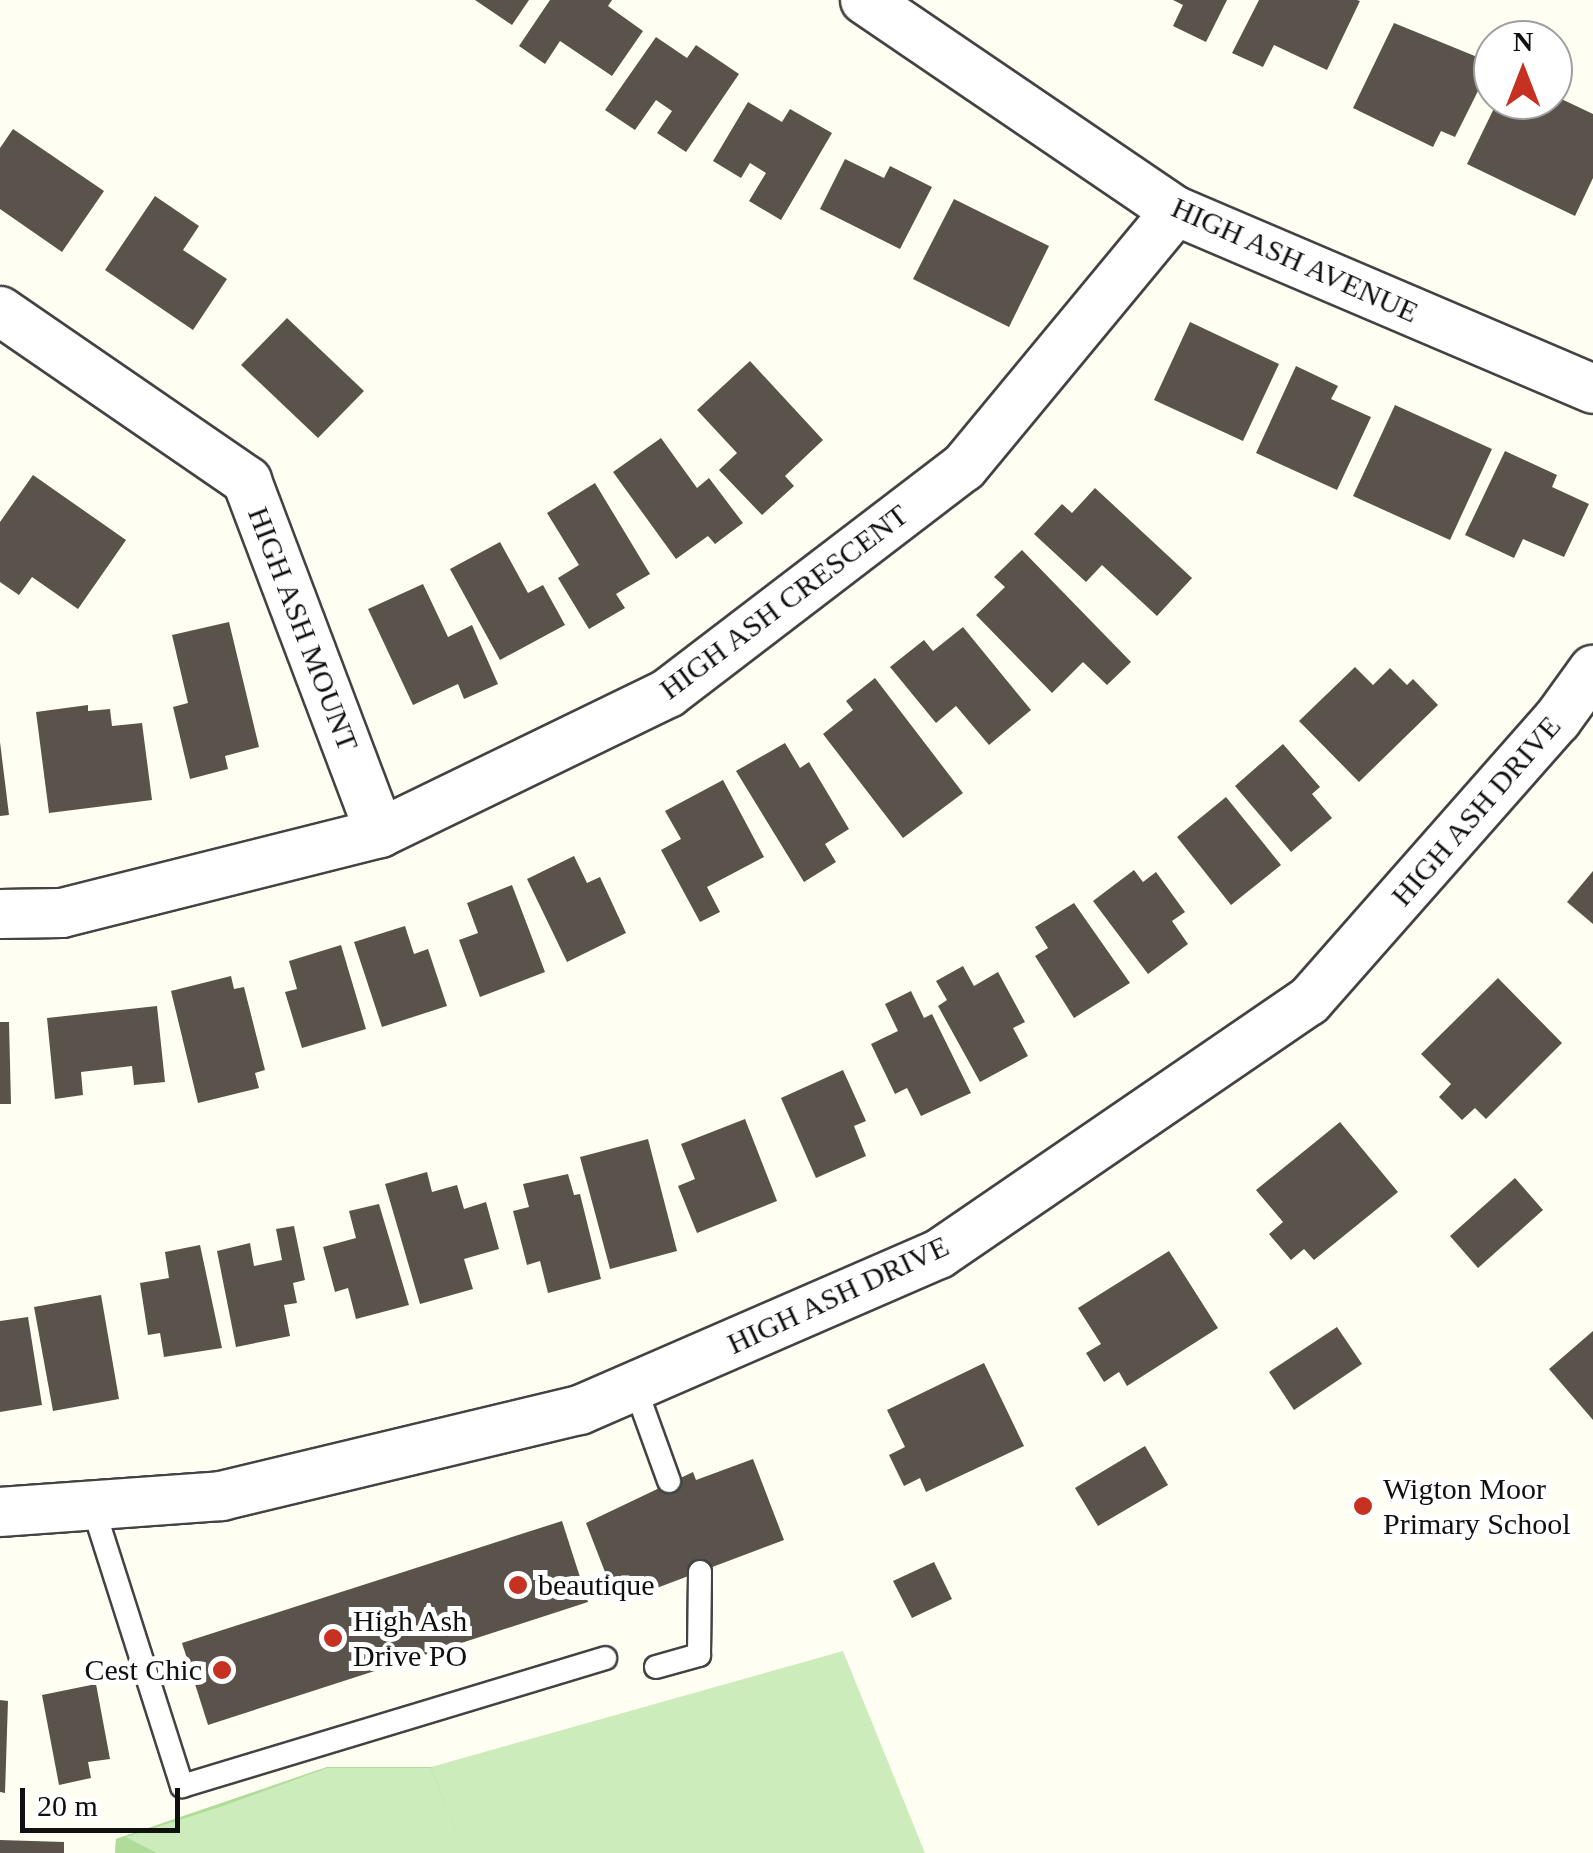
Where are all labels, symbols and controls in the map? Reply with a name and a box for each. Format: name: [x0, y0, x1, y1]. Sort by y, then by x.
north arrow: [1473, 20, 1573, 120]
text: N: [1513, 26, 1533, 57]
street label: HIGH ASH AVENUE: [1165, 189, 1425, 331]
street label: HIGH ASH CRESCENT: [652, 496, 916, 708]
street label: HIGH ASH MOUNT: [240, 501, 366, 757]
street label: HIGH ASH DRIVE: [1383, 708, 1569, 914]
street label: HIGH ASH DRIVE: [721, 1228, 955, 1362]
place label: Wigton Moor Primary School: [1383, 1471, 1570, 1542]
marker: Wigton Moor Primary School: [1352, 1495, 1374, 1517]
place label: beautique: [538, 1567, 655, 1603]
marker: beautique: [507, 1574, 529, 1596]
place label: High Ash Drive PO: [353, 1603, 469, 1674]
marker: High Ash Drive PO: [322, 1627, 344, 1649]
place label: Cest Chic: [85, 1652, 202, 1688]
marker: Cest Chic: [211, 1659, 233, 1681]
scale bar: [25, 1768, 185, 1830]
text: 20 m: [37, 1789, 98, 1822]

